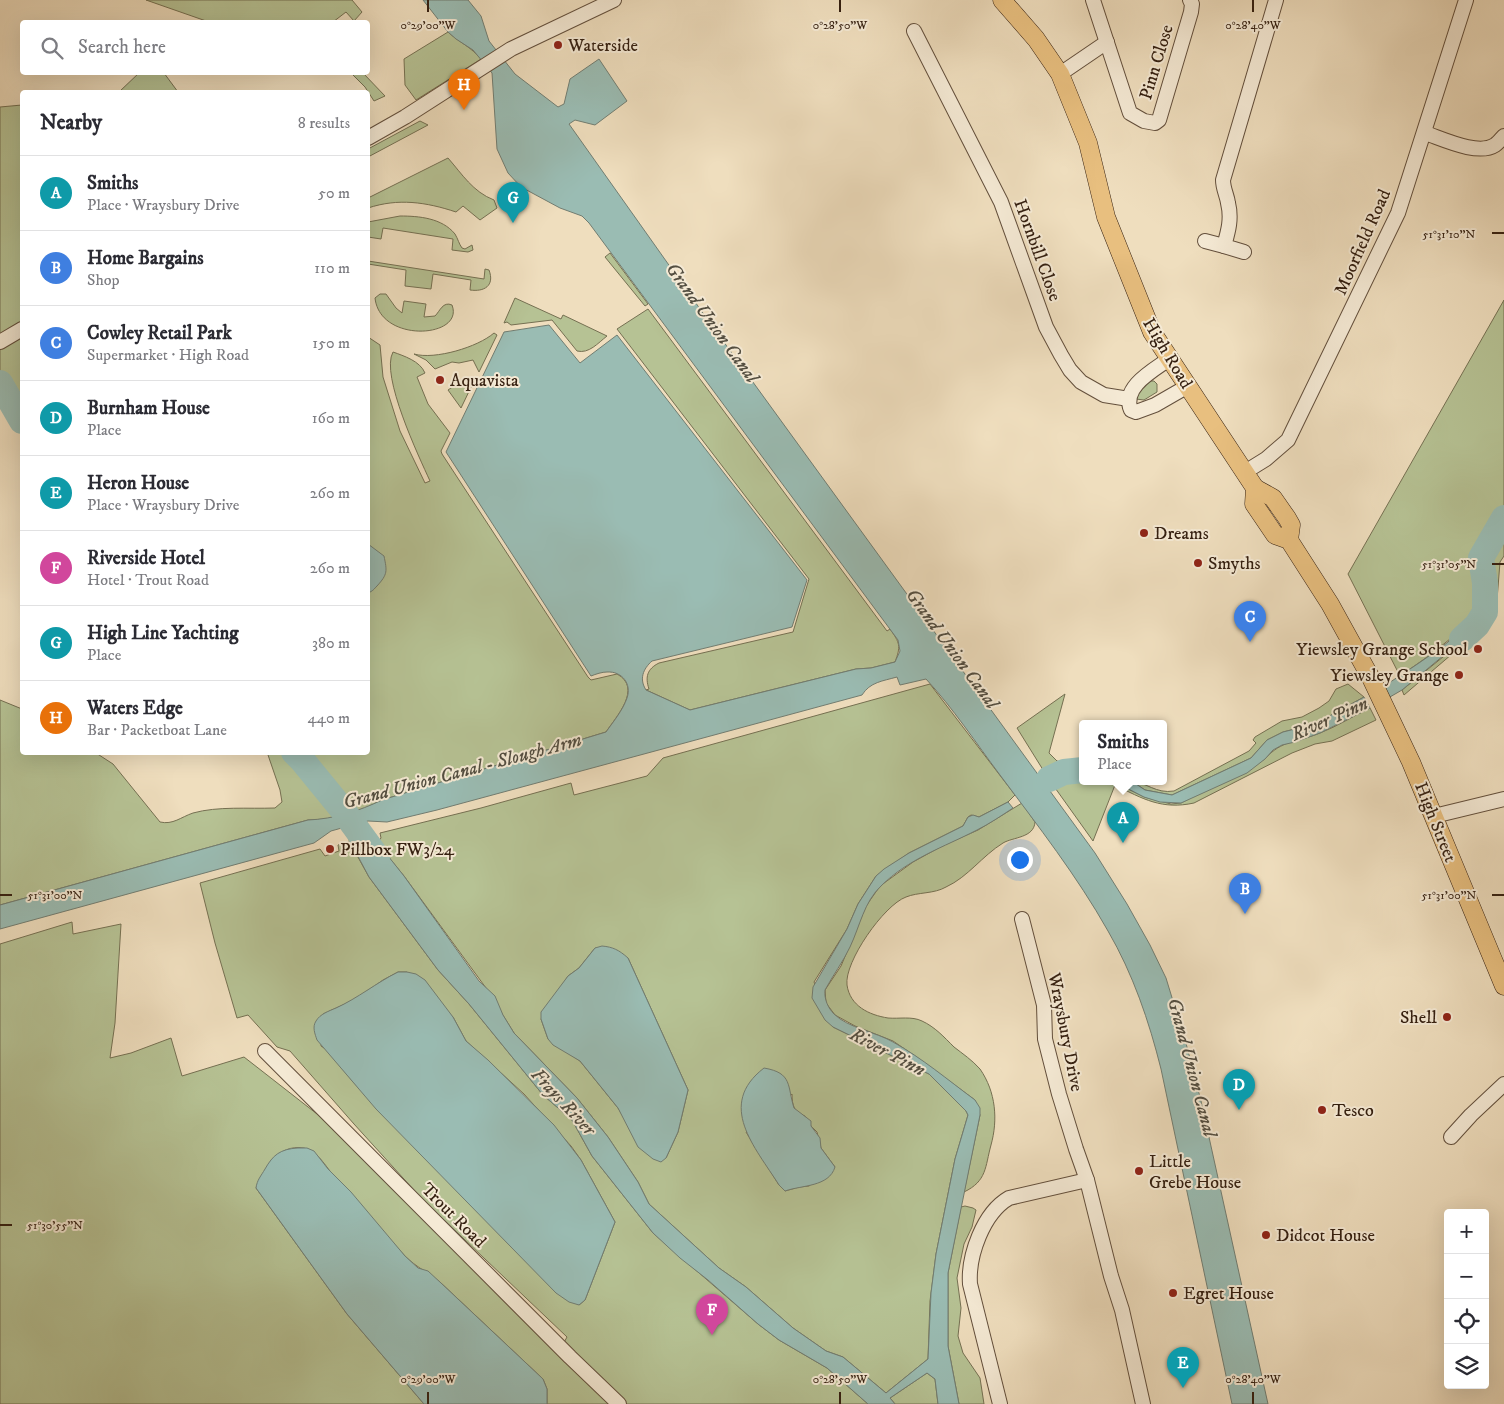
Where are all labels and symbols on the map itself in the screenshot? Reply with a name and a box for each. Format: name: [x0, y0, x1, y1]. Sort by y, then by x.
text: 0°29'00"W: [400, 18, 457, 33]
text: 0°28'50"W: [813, 18, 868, 33]
text: 0°28'40"W: [1225, 18, 1282, 33]
street label: Pinn Close: [1135, 22, 1179, 102]
place label: Waterside: [567, 35, 638, 57]
marker: Waterside: [552, 39, 564, 51]
pin: H: [448, 69, 480, 110]
pin: G: [497, 182, 529, 223]
street label: Moorfield Road: [1330, 186, 1396, 299]
street label: Hornbill Close: [1008, 196, 1066, 304]
text: 51°31'10"N: [1423, 227, 1476, 242]
water label: Grand Union Canal: [660, 258, 764, 389]
street label: High Road: [1137, 314, 1197, 393]
place label: Aquavista: [450, 370, 519, 392]
marker: Aquavista: [434, 374, 446, 386]
place label: Dreams: [1154, 523, 1209, 545]
marker: Dreams: [1138, 527, 1150, 539]
place label: Smyths: [1208, 553, 1261, 575]
marker: Smyths: [1192, 557, 1204, 569]
text: 51°31'05"N: [1422, 557, 1476, 572]
water label: Grand Union Canal: [900, 584, 1004, 715]
pin: C: [1234, 601, 1266, 642]
place label: Yiewsley Grange School: [1296, 639, 1469, 661]
marker: Yiewsley Grange School: [1472, 643, 1484, 655]
place label: Yiewsley Grange: [1330, 665, 1449, 687]
marker: Yiewsley Grange: [1453, 669, 1465, 681]
water label: River Pinn: [1287, 692, 1372, 747]
water label: Grand Union Canal - Slough Arm: [341, 728, 584, 814]
street label: High Street: [1409, 779, 1461, 866]
pin: A: [1107, 802, 1139, 843]
place label: Pillbox FW3/24: [340, 839, 455, 861]
marker: Pillbox FW3/24: [324, 843, 336, 855]
your location: [1007, 847, 1033, 873]
pin: B: [1229, 873, 1261, 914]
text: 51°31'00"N: [28, 888, 83, 903]
text: 51°31'00"N: [1422, 888, 1477, 903]
street label: Wraysbury Drive: [1043, 970, 1087, 1093]
water label: Grand Union Canal: [1162, 995, 1222, 1141]
place label: Shell: [1400, 1007, 1438, 1029]
marker: Shell: [1441, 1011, 1453, 1023]
water label: River Pinn: [845, 1022, 929, 1082]
water label: Frays River: [526, 1063, 601, 1142]
pin: D: [1223, 1069, 1255, 1110]
place label: Tesco: [1332, 1100, 1374, 1122]
marker: Tesco: [1316, 1104, 1328, 1116]
place label: Little Grebe House: [1149, 1151, 1241, 1194]
marker: Little Grebe House: [1133, 1165, 1145, 1177]
street label: Trout Road: [416, 1179, 490, 1253]
text: 51°30'55"N: [27, 1218, 83, 1233]
place label: Didcot House: [1276, 1225, 1375, 1247]
marker: Didcot House: [1260, 1229, 1272, 1241]
place label: Egret House: [1183, 1283, 1274, 1305]
marker: Egret House: [1167, 1287, 1179, 1299]
pin: F: [696, 1294, 728, 1335]
pin: E: [1167, 1347, 1199, 1388]
text: 0°29'00"W: [400, 1372, 457, 1387]
text: 0°28'50"W: [813, 1372, 868, 1387]
text: 0°28'40"W: [1225, 1372, 1282, 1387]

